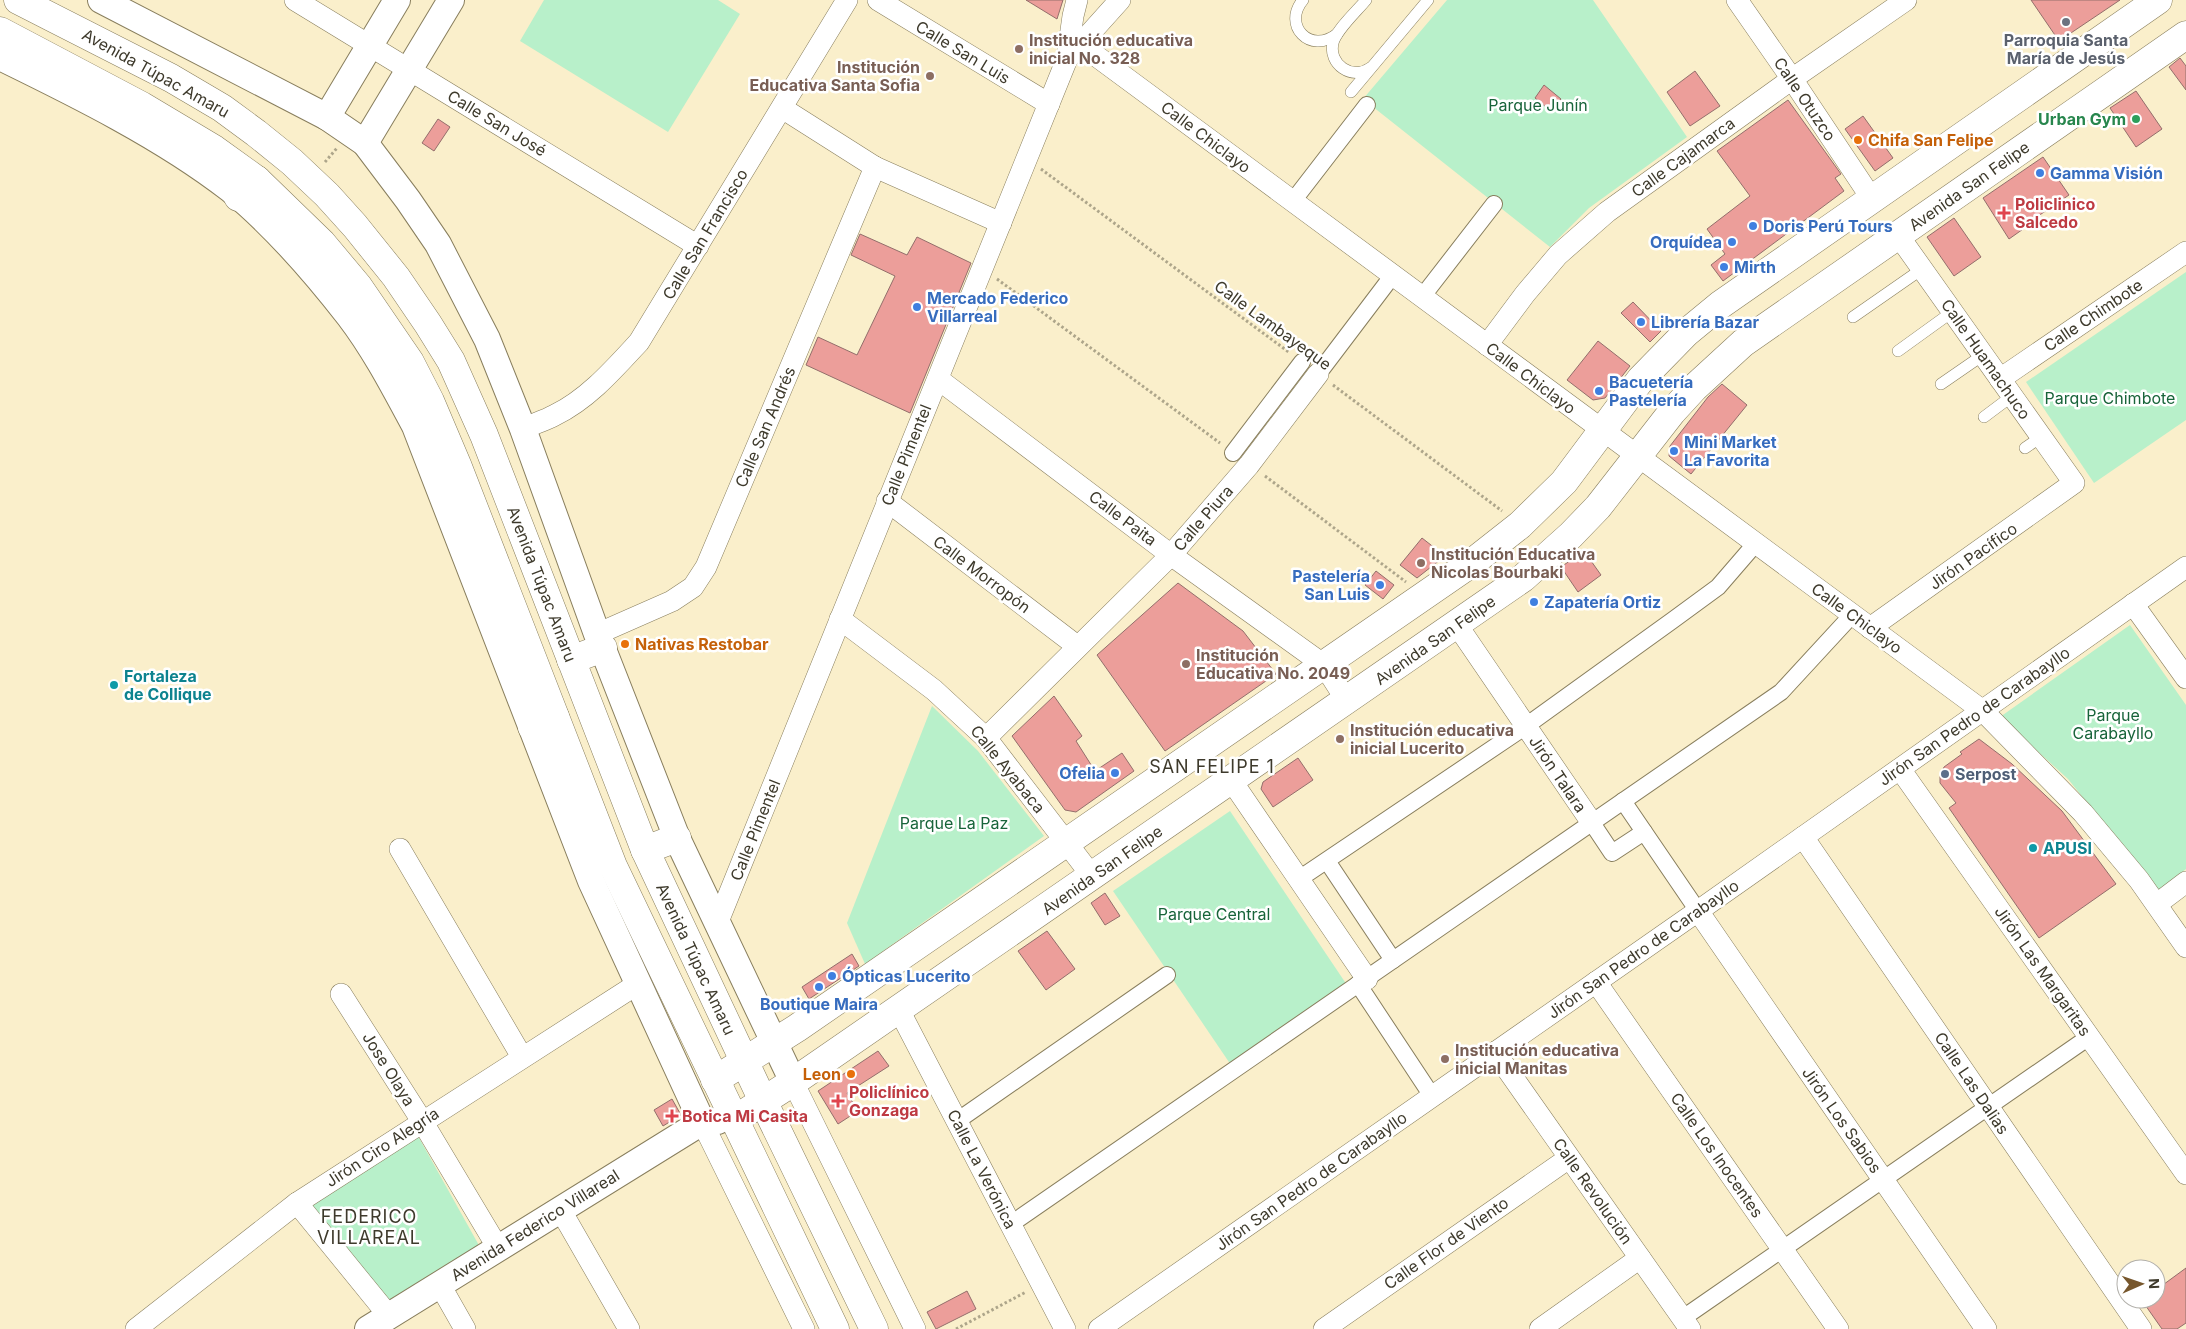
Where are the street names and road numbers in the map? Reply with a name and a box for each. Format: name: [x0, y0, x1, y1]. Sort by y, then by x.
street label: Calle San Luis: [912, 16, 1014, 88]
street label: Avenida Túpac Amaru: [79, 24, 233, 122]
street label: Calle Otuzco: [1770, 53, 1840, 145]
street label: Calle San José: [444, 86, 550, 160]
street label: Calle Chiclayo: [1157, 97, 1255, 177]
street label: Calle Cajamarca: [1627, 113, 1739, 201]
street label: Avenida San Felipe: [1905, 137, 2033, 235]
street label: Calle San Francisco: [658, 165, 752, 303]
street label: Calle Chimbote: [2040, 275, 2146, 355]
street label: Calle Lambayeque: [1211, 276, 1335, 374]
street label: Calle Huamachuco: [1937, 295, 2035, 423]
street label: Calle Chiclayo: [1482, 338, 1580, 418]
street label: Calle San Andrés: [731, 364, 799, 490]
street label: Calle Pimentel: [877, 401, 935, 509]
street label: Calle Piura: [1169, 481, 1237, 555]
street label: Calle Paita: [1085, 486, 1161, 550]
street label: Avenida Túpac Amaru: [503, 503, 581, 665]
street label: Jirón Pacífico: [1925, 518, 2021, 594]
street label: Calle Morropón: [929, 531, 1035, 617]
street label: Calle Chiclayo: [1808, 578, 1906, 658]
street label: Avenida San Felipe: [1371, 591, 1499, 689]
street label: Jirón San Pedro de Carabayllo: [1874, 642, 2074, 790]
street label: Calle Ayabaca: [966, 721, 1050, 817]
street label: Jirón Talara: [1525, 732, 1591, 816]
street label: Calle Pimentel: [726, 776, 784, 884]
street label: Avenida San Felipe: [1038, 821, 1166, 919]
street label: Jirón San Pedro de Carabayllo: [1543, 875, 1743, 1023]
street label: Avenida Túpac Amaru: [652, 880, 740, 1038]
street label: Jirón Las Margaritas: [1991, 902, 2095, 1040]
street label: Jose Olaya: [358, 1028, 420, 1110]
street label: Calle Las Dalias: [1930, 1028, 2014, 1138]
street label: Jirón Los Sabios: [1798, 1063, 1886, 1177]
street label: Calle Los Inocentes: [1666, 1089, 1768, 1221]
street label: Jirón Ciro Alegría: [322, 1103, 442, 1191]
street label: Calle La Verónica: [943, 1106, 1021, 1232]
street label: Jirón San Pedro de Carabayllo: [1211, 1107, 1411, 1255]
street label: Calle Revolución: [1549, 1134, 1637, 1248]
street label: Avenida Federico Villareal: [447, 1165, 623, 1285]
street label: Calle Flor de Viento: [1380, 1192, 1512, 1294]

